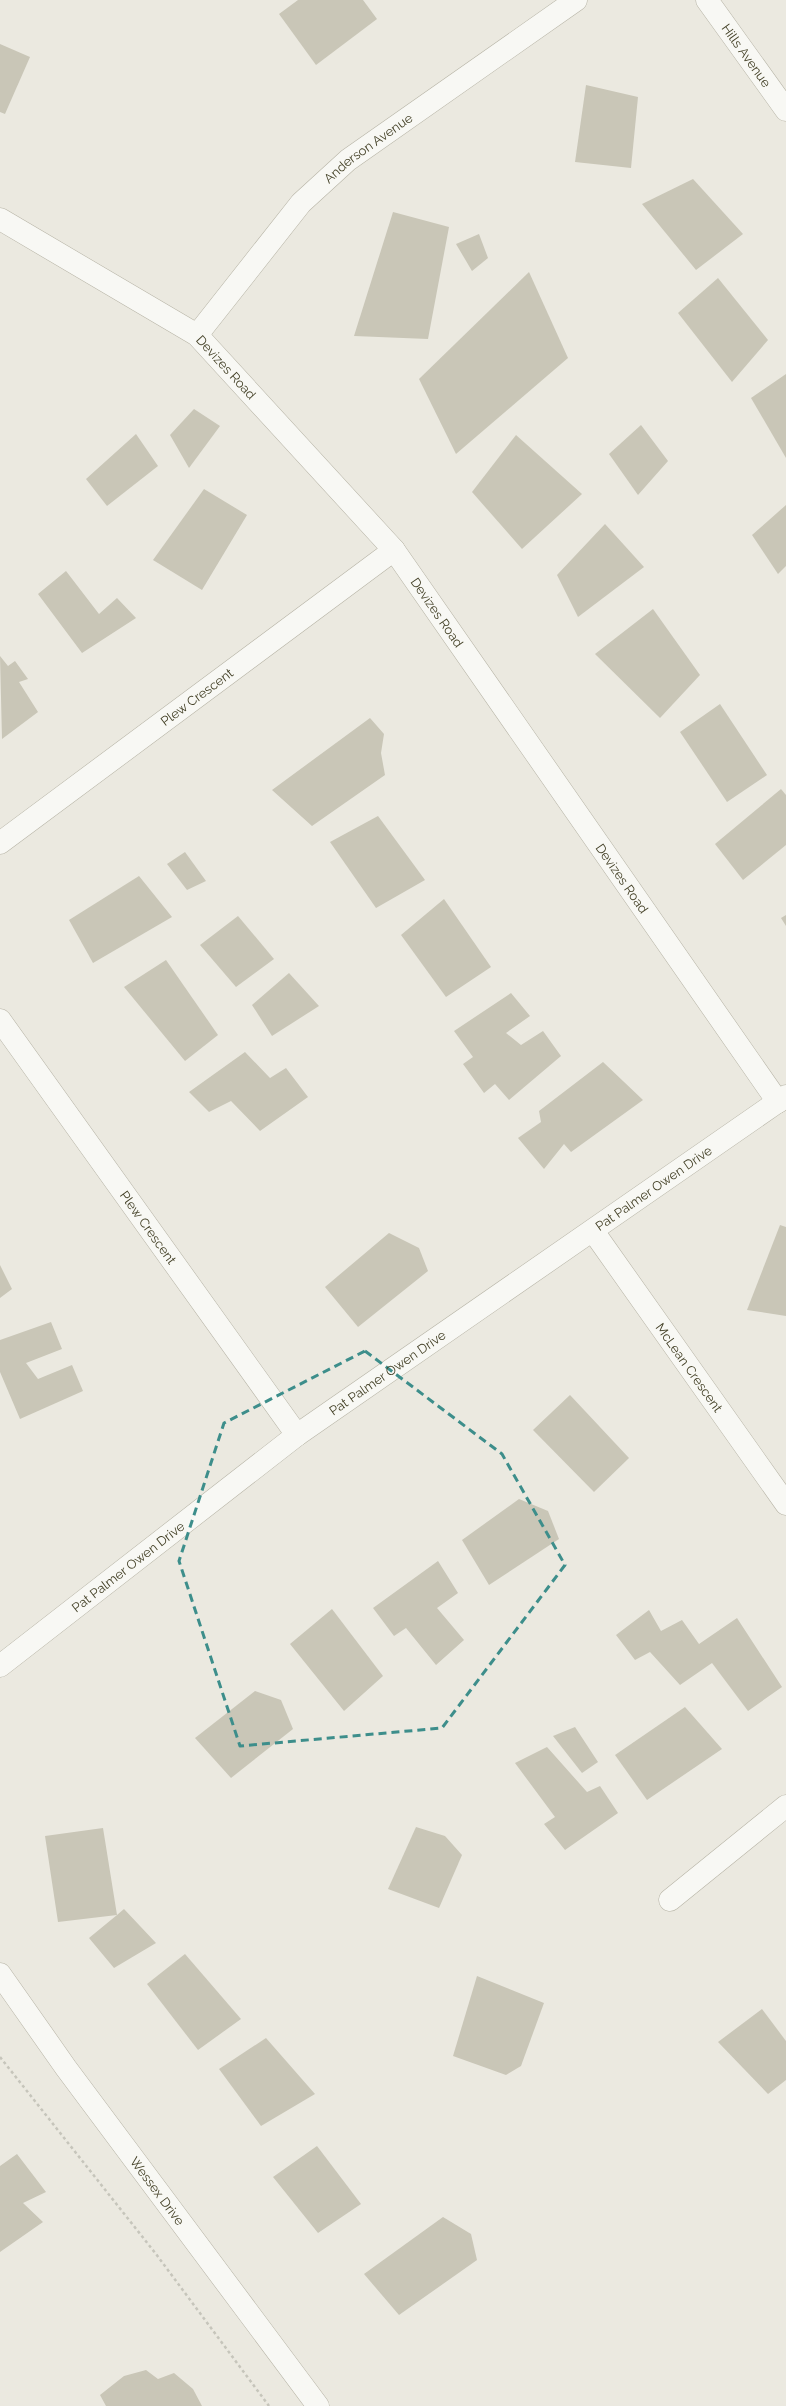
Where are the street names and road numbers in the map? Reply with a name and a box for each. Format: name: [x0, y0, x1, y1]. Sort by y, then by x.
street label: Hills Avenue: [718, 21, 774, 90]
street label: Anderson Avenue: [321, 110, 416, 186]
street label: Devizes Road: [193, 332, 259, 402]
street label: Devizes Road: [408, 575, 466, 650]
street label: Plew Crescent: [158, 665, 237, 729]
street label: Devizes Road: [593, 841, 651, 916]
street label: Pat Palmer Owen Drive: [593, 1143, 715, 1234]
street label: Plew Crescent: [117, 1188, 180, 1268]
street label: McLean Crescent: [652, 1320, 726, 1416]
street label: Pat Palmer Owen Drive: [326, 1327, 449, 1418]
street label: Pat Palmer Owen Drive: [69, 1518, 188, 1615]
street label: Wessex Drive: [127, 2154, 188, 2228]

